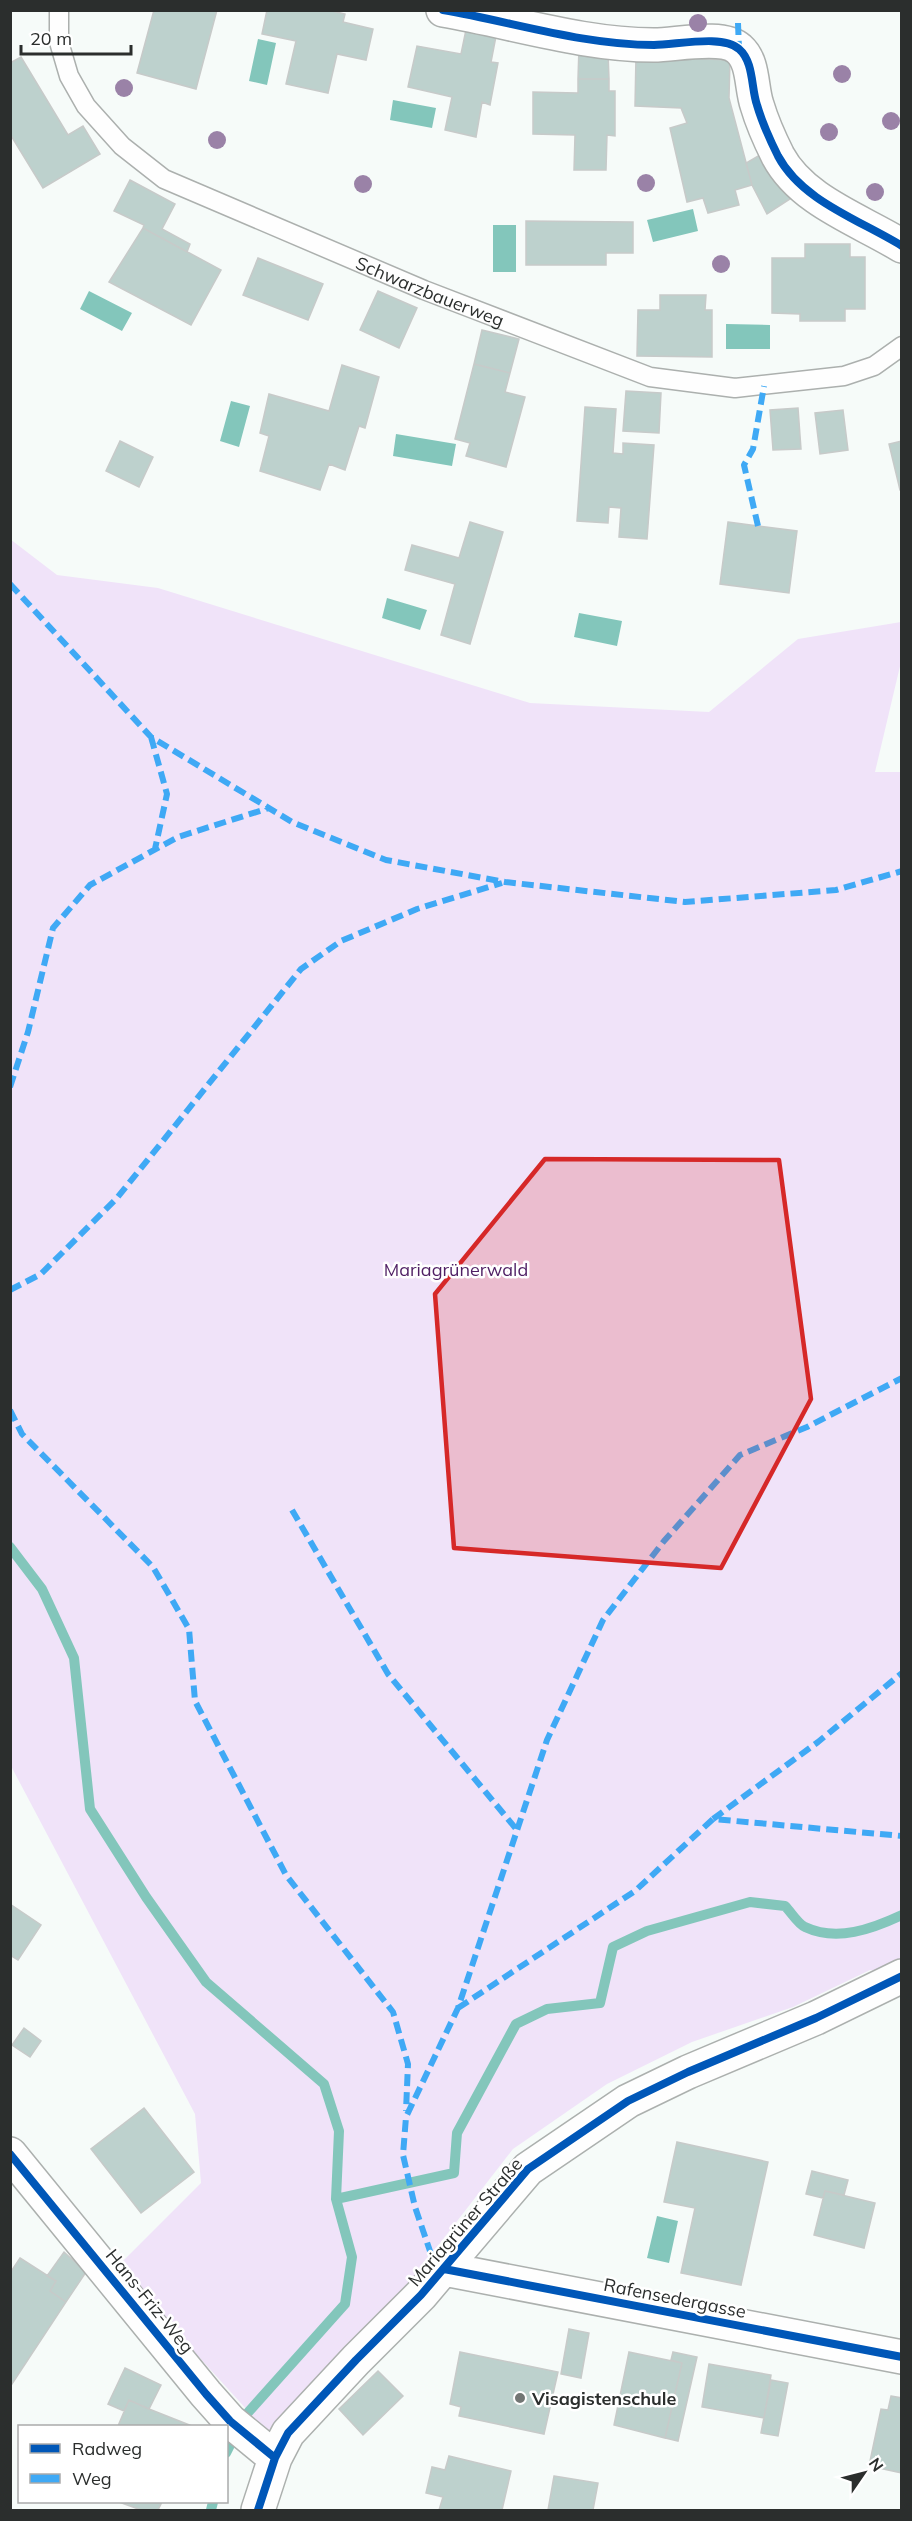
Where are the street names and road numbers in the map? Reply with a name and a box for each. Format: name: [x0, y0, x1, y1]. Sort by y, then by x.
street label: Schwarzbauerweg: [353, 251, 508, 331]
street label: Mariagrüner Straße: [403, 2153, 527, 2291]
street label: Hans-Friz-Weg: [101, 2244, 199, 2358]
street label: Rafensedergasse: [602, 2273, 748, 2323]

